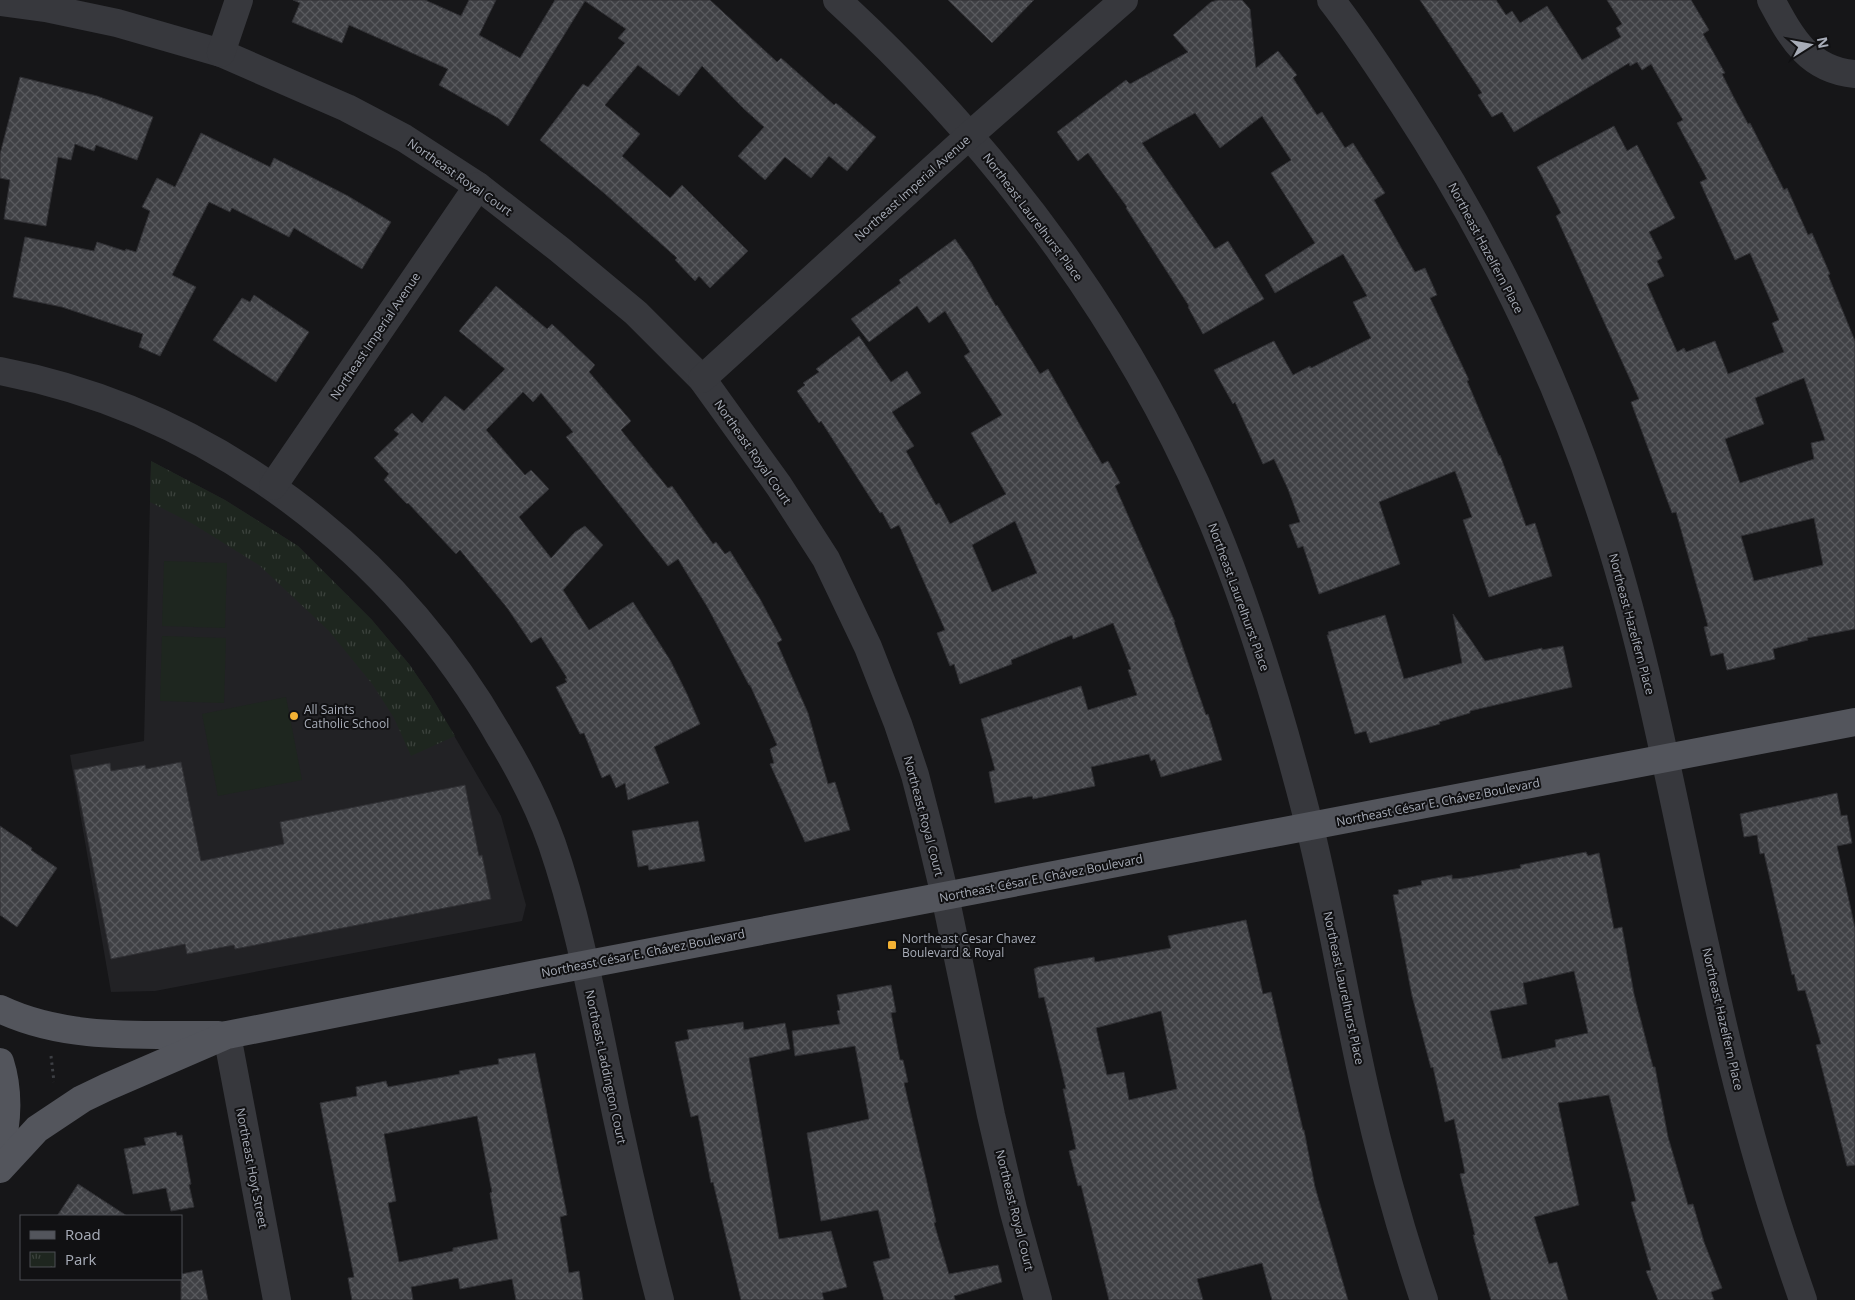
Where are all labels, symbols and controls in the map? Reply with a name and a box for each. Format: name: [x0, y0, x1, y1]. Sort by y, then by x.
north arrow: [1785, 20, 1835, 70]
text: N: [1813, 35, 1834, 50]
street label: Northeast Imperial Avenue: [850, 131, 974, 245]
street label: Northeast Royal Court: [404, 134, 516, 220]
street label: Northeast Laurelhurst Place: [979, 149, 1087, 285]
street label: Northeast Hazelfern Place: [1444, 180, 1528, 317]
street label: Northeast Imperial Avenue: [326, 269, 424, 403]
street label: Northeast Royal Court: [710, 396, 796, 508]
street label: Northeast Laurelhurst Place: [1204, 521, 1274, 674]
street label: Northeast Hazelfern Place: [1605, 551, 1659, 697]
place label: All Saints Catholic School: [304, 701, 389, 732]
marker: All Saints Catholic School: [288, 710, 300, 722]
street label: Northeast Royal Court: [900, 754, 948, 878]
street label: Northeast César E. Chávez Boulevard: [1335, 774, 1541, 830]
street label: Northeast César E. Chávez Boulevard: [938, 850, 1144, 906]
street label: Northeast Laurelhurst Place: [1319, 910, 1369, 1067]
street label: Northeast César E. Chávez Boulevard: [540, 925, 746, 981]
place label: Northeast Cesar Chavez Boulevard & Royal: [902, 930, 1036, 961]
marker: Northeast Cesar Chavez Boulevard & Royal: [886, 939, 898, 951]
street label: Northeast Hazelfern Place: [1698, 946, 1748, 1092]
street label: Northeast Laddington Court: [581, 988, 631, 1146]
street label: Northeast Hoyt Street: [232, 1106, 272, 1230]
street label: Northeast Royal Court: [992, 1148, 1038, 1272]
legend: [20, 1215, 182, 1280]
text: Road: [65, 1224, 101, 1244]
text: Park: [65, 1249, 96, 1269]

